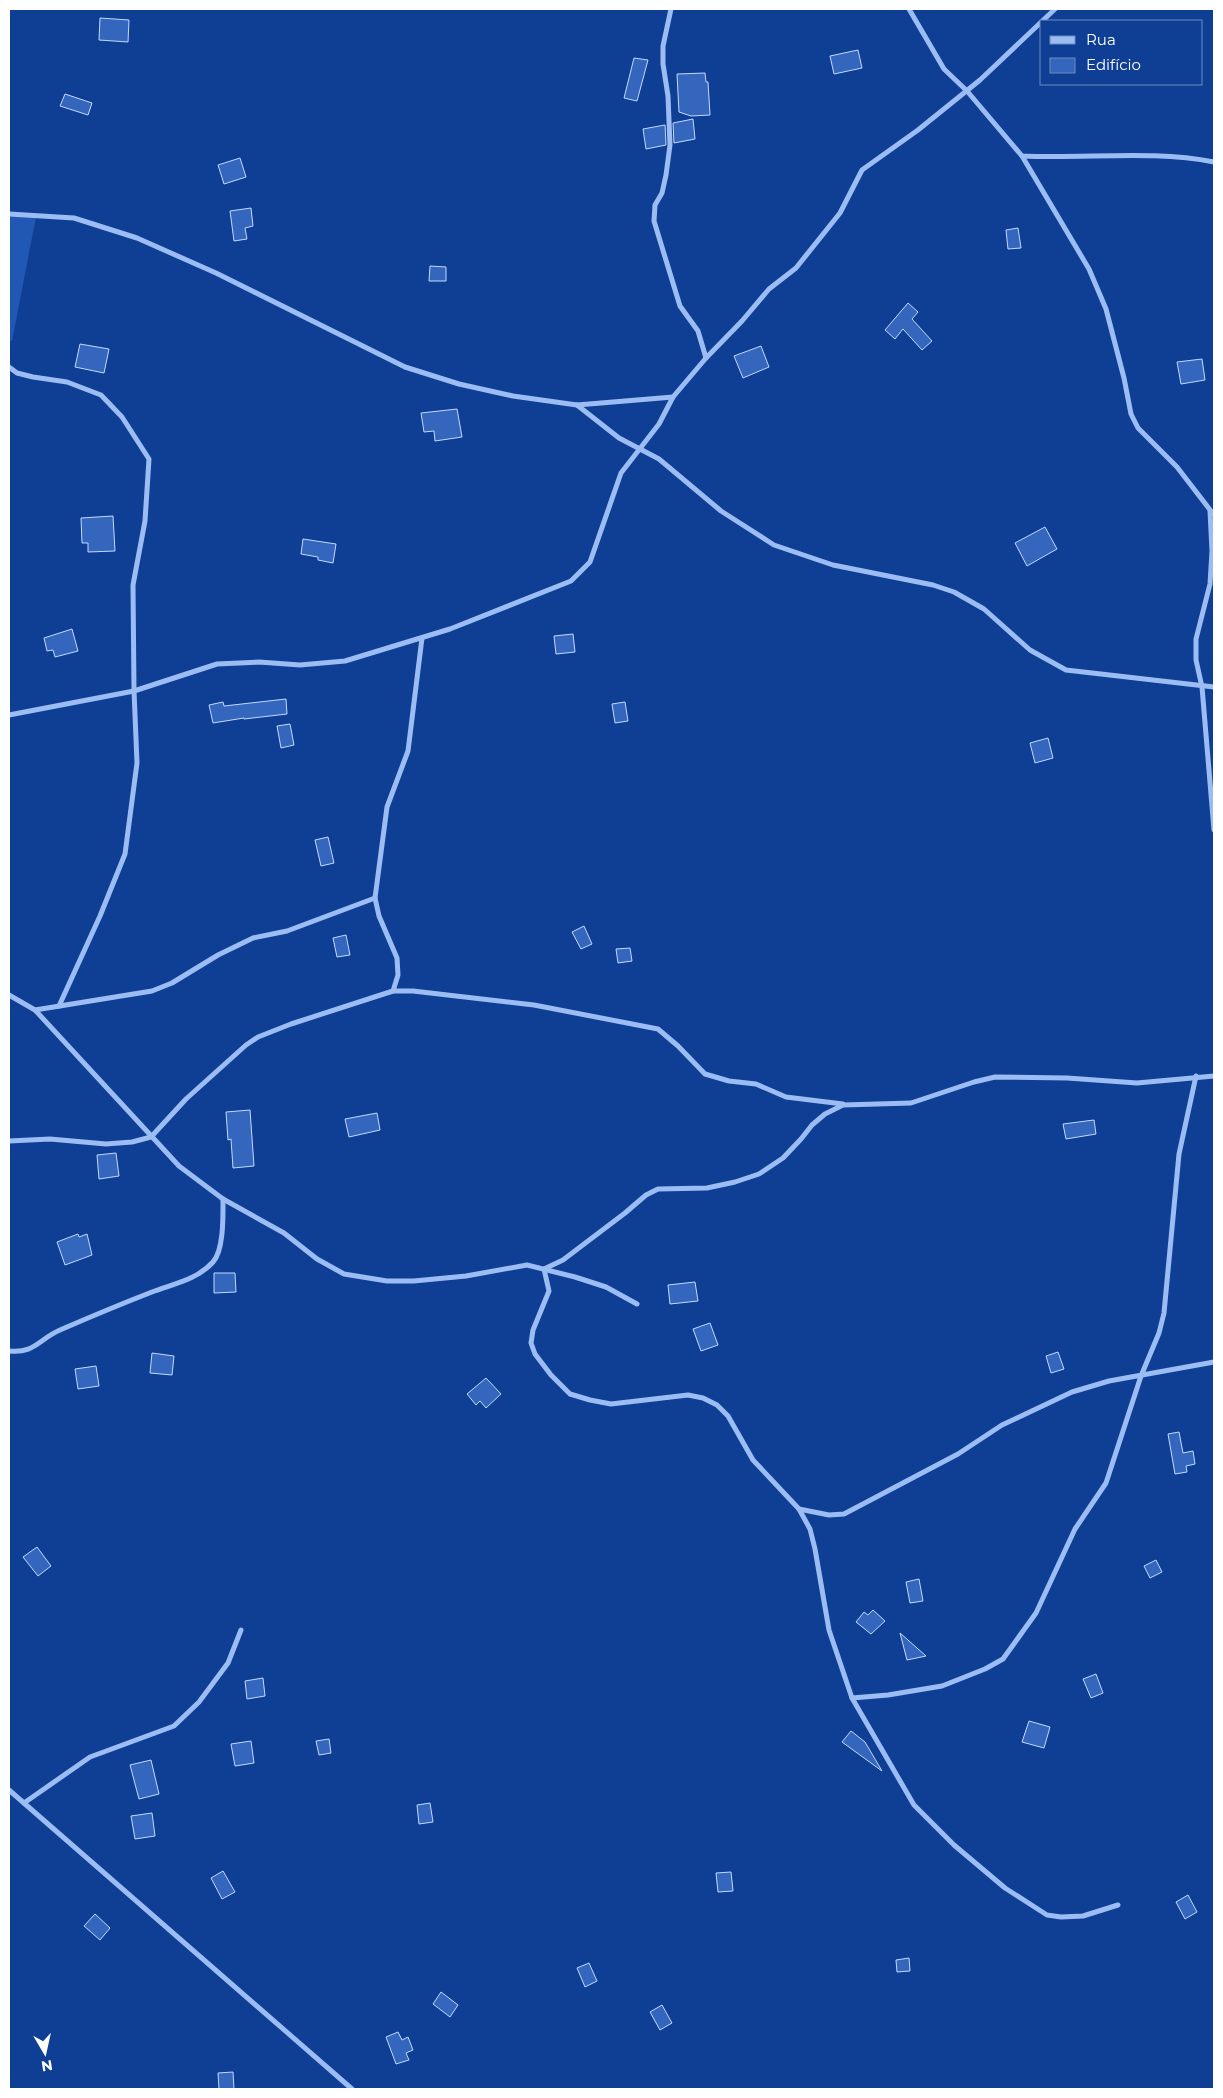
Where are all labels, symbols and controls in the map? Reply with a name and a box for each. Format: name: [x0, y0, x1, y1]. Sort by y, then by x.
legend: [1040, 20, 1203, 85]
text: Rua: [1086, 30, 1116, 49]
text: Edifício: [1086, 55, 1141, 74]
north arrow: [20, 2028, 70, 2078]
text: N: [40, 2056, 54, 2076]

